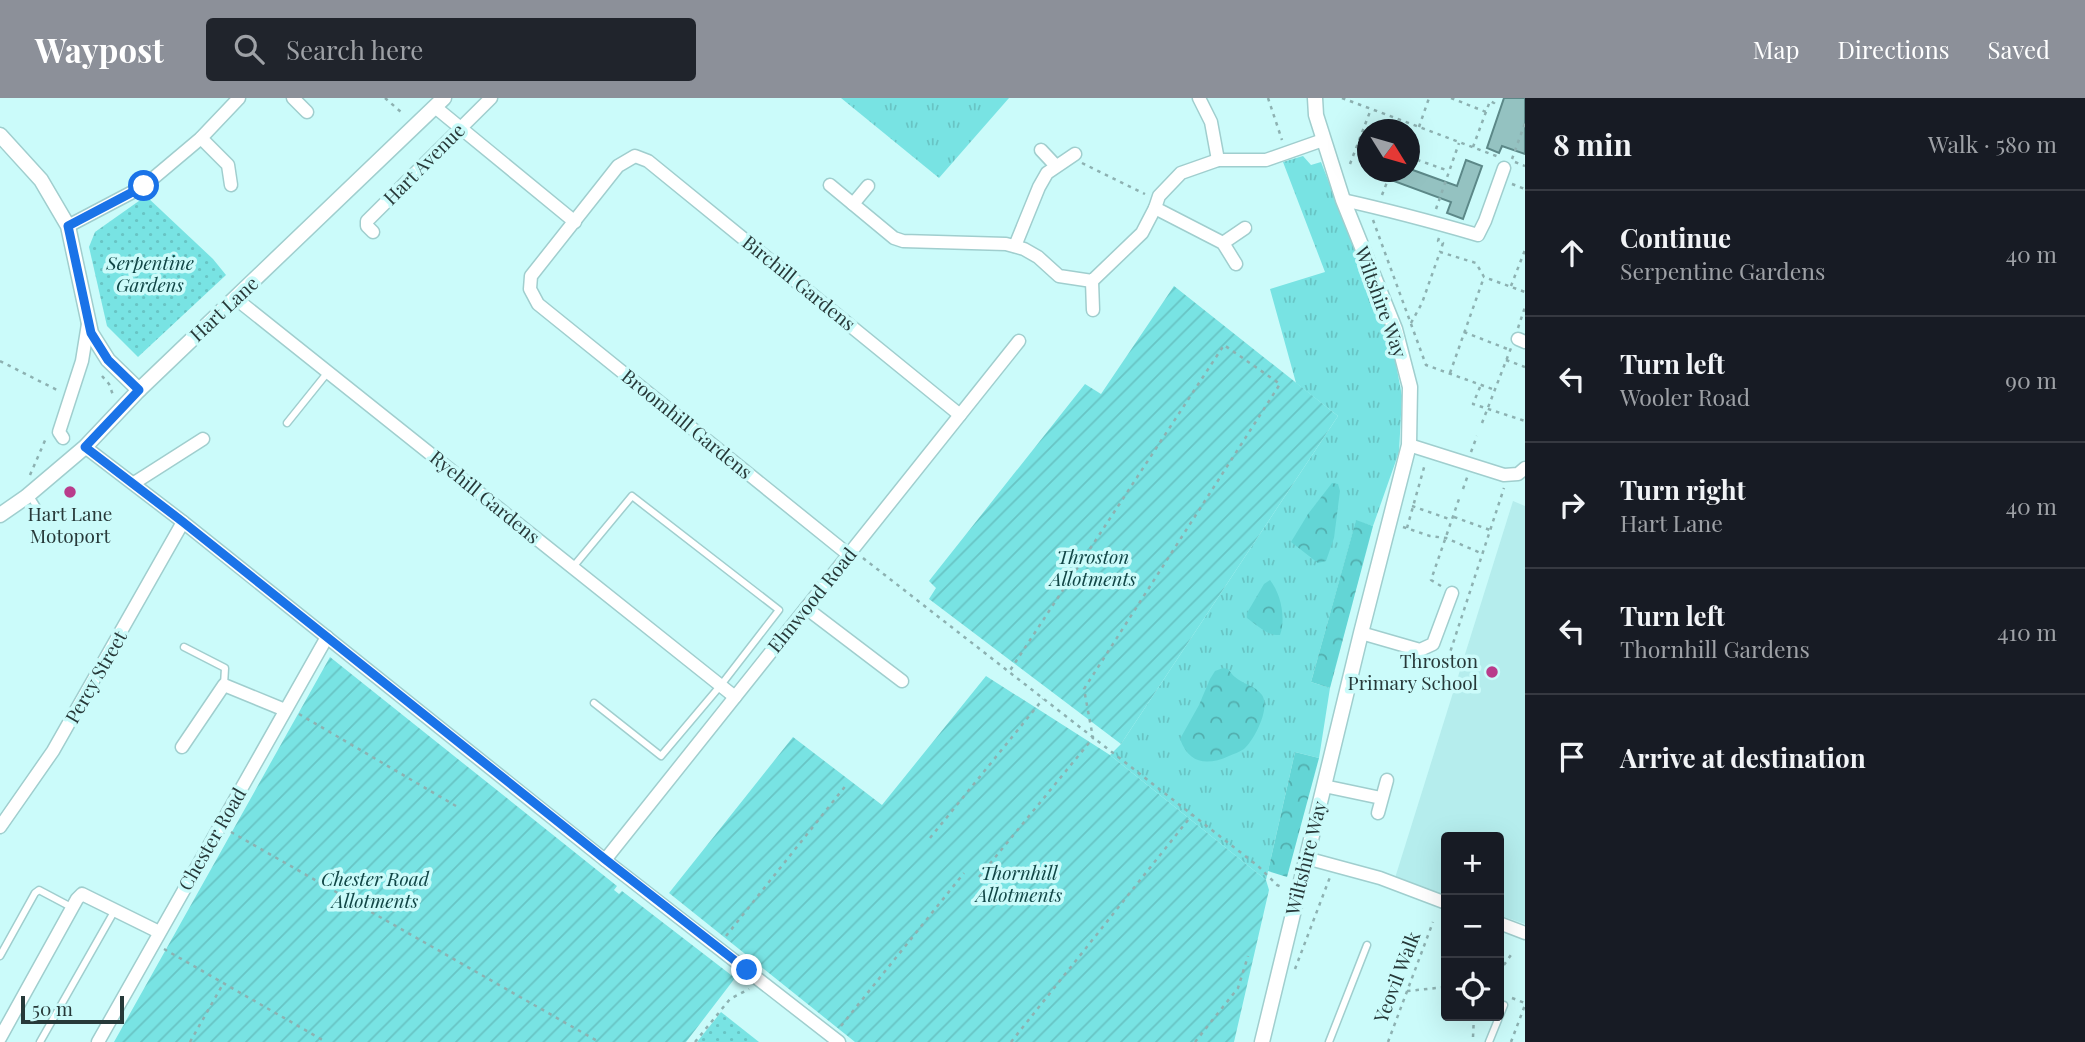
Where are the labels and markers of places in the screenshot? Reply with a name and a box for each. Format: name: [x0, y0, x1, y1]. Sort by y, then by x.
marker: Hart Lane Motoport: [62, 484, 78, 500]
place label: Hart Lane Motoport: [28, 500, 112, 548]
place label: Throston Primary School: [1348, 647, 1479, 695]
marker: Throston Primary School: [1484, 664, 1500, 680]

